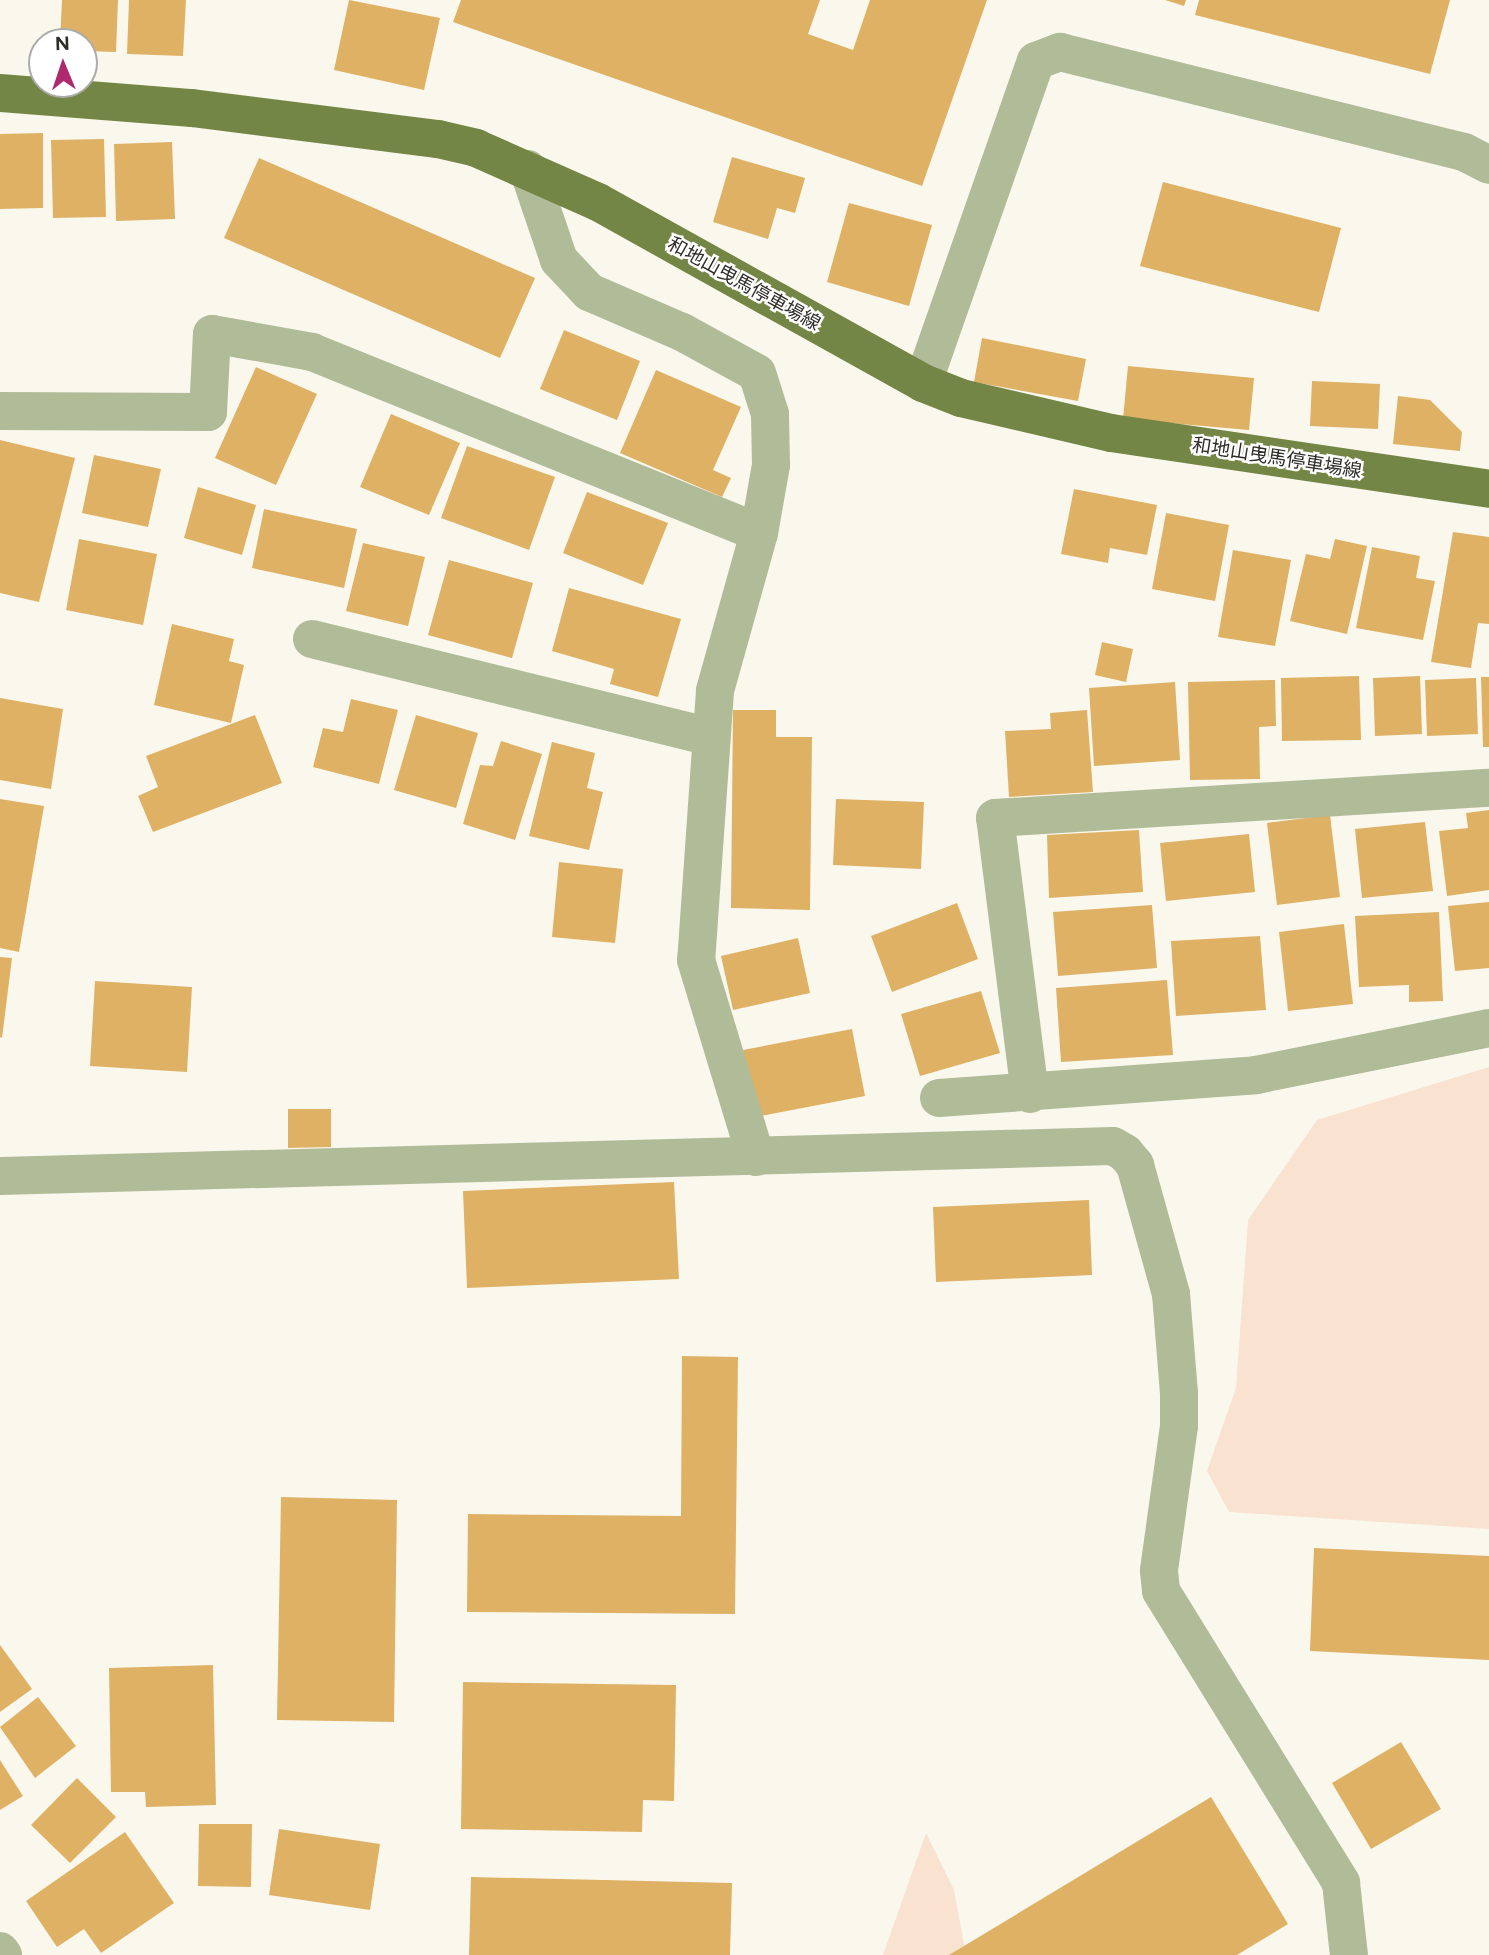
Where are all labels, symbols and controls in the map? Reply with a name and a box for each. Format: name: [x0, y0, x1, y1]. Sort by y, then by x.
north arrow: [28, 28, 98, 98]
text: N: [55, 32, 70, 55]
street label: 和地山曳馬停車場線: [664, 233, 824, 335]
street label: 和地山曳馬停車場線: [1191, 433, 1363, 483]

